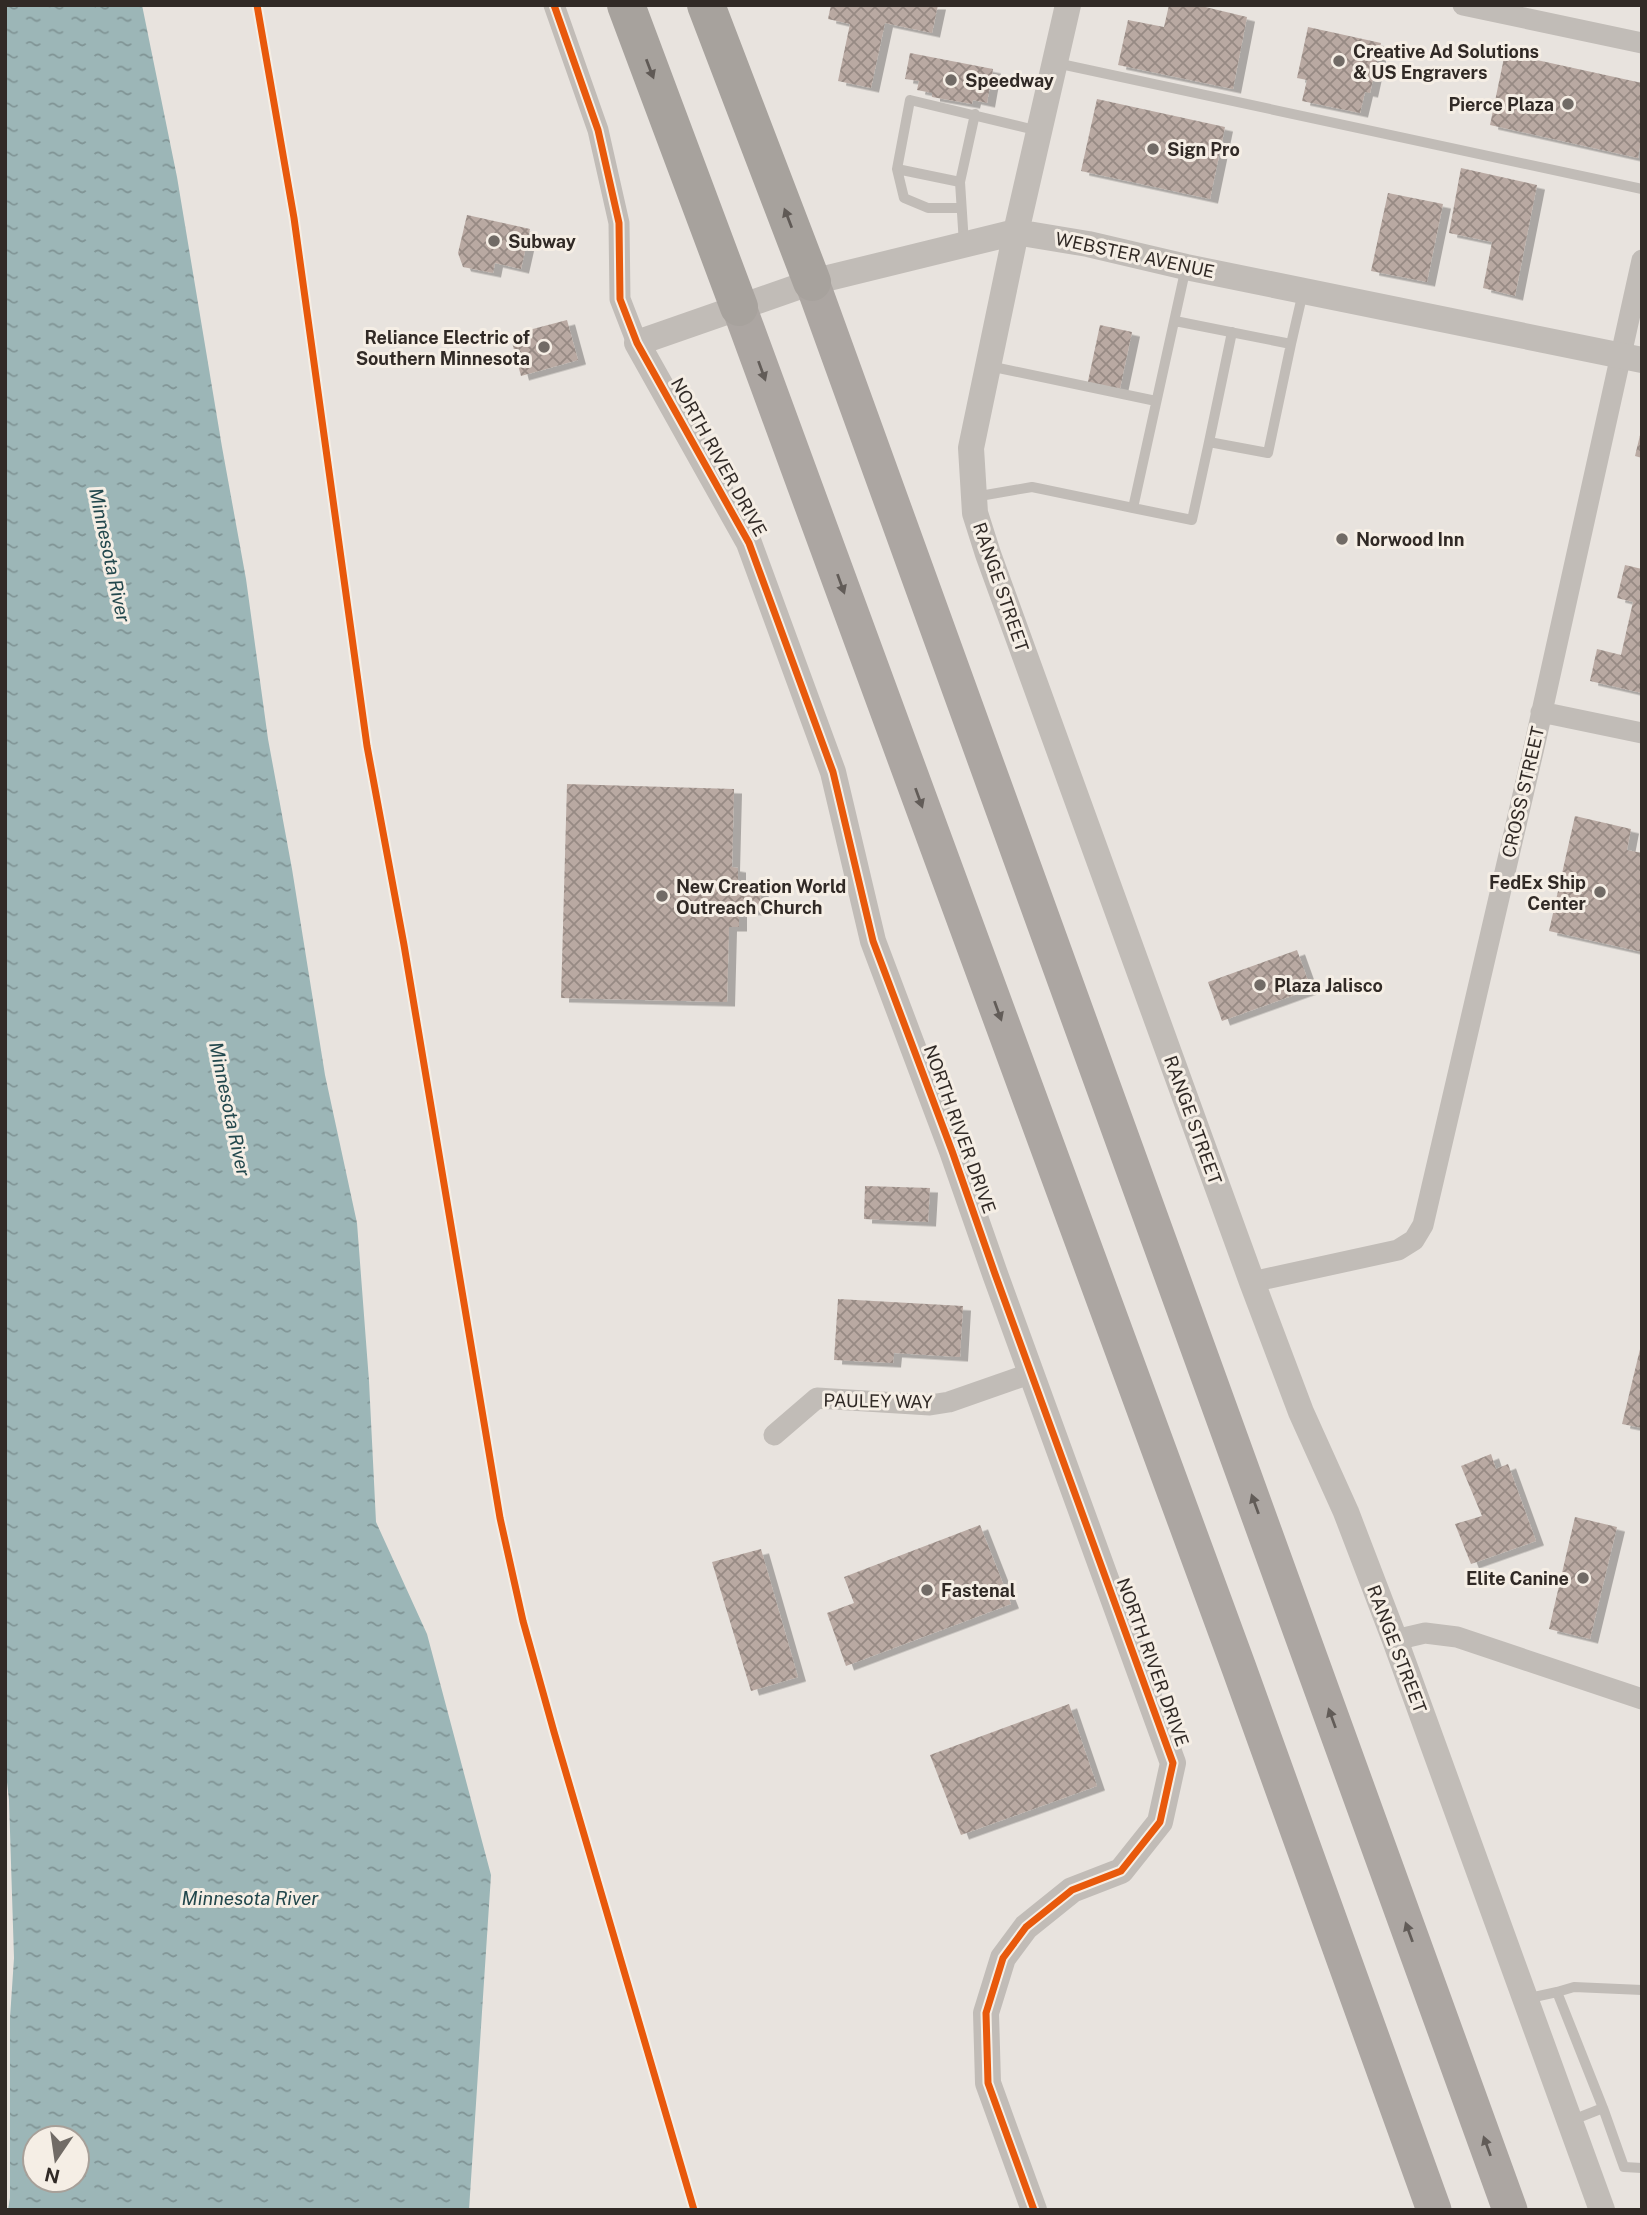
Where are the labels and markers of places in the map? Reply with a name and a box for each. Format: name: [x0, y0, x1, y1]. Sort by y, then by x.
place label: Creative Ad Solutions & US Engravers: [1353, 41, 1539, 83]
marker: Creative Ad Solutions & US Engravers: [1331, 53, 1347, 69]
place label: Speedway: [965, 70, 1054, 91]
marker: Speedway: [943, 72, 959, 88]
place label: Pierce Plaza: [1448, 94, 1554, 115]
marker: Pierce Plaza: [1560, 96, 1576, 112]
place label: Sign Pro: [1167, 139, 1240, 160]
marker: Sign Pro: [1145, 141, 1161, 157]
place label: Subway: [508, 231, 576, 252]
marker: Subway: [486, 233, 502, 249]
place label: Reliance Electric of Southern Minnesota: [356, 327, 530, 369]
marker: Reliance Electric of Southern Minnesota: [536, 339, 552, 355]
place label: Norwood Inn: [1356, 529, 1464, 550]
marker: Norwood Inn: [1334, 531, 1350, 547]
place label: FedEx Ship Center: [1489, 872, 1587, 914]
place label: New Creation World Outreach Church: [676, 876, 846, 918]
marker: FedEx Ship Center: [1592, 884, 1608, 900]
marker: New Creation World Outreach Church: [654, 888, 670, 904]
place label: Plaza Jalisco: [1274, 975, 1383, 996]
marker: Plaza Jalisco: [1252, 977, 1268, 993]
place label: Elite Canine: [1466, 1568, 1569, 1589]
marker: Elite Canine: [1575, 1570, 1591, 1586]
place label: Fastenal: [941, 1580, 1016, 1601]
marker: Fastenal: [919, 1582, 935, 1598]

